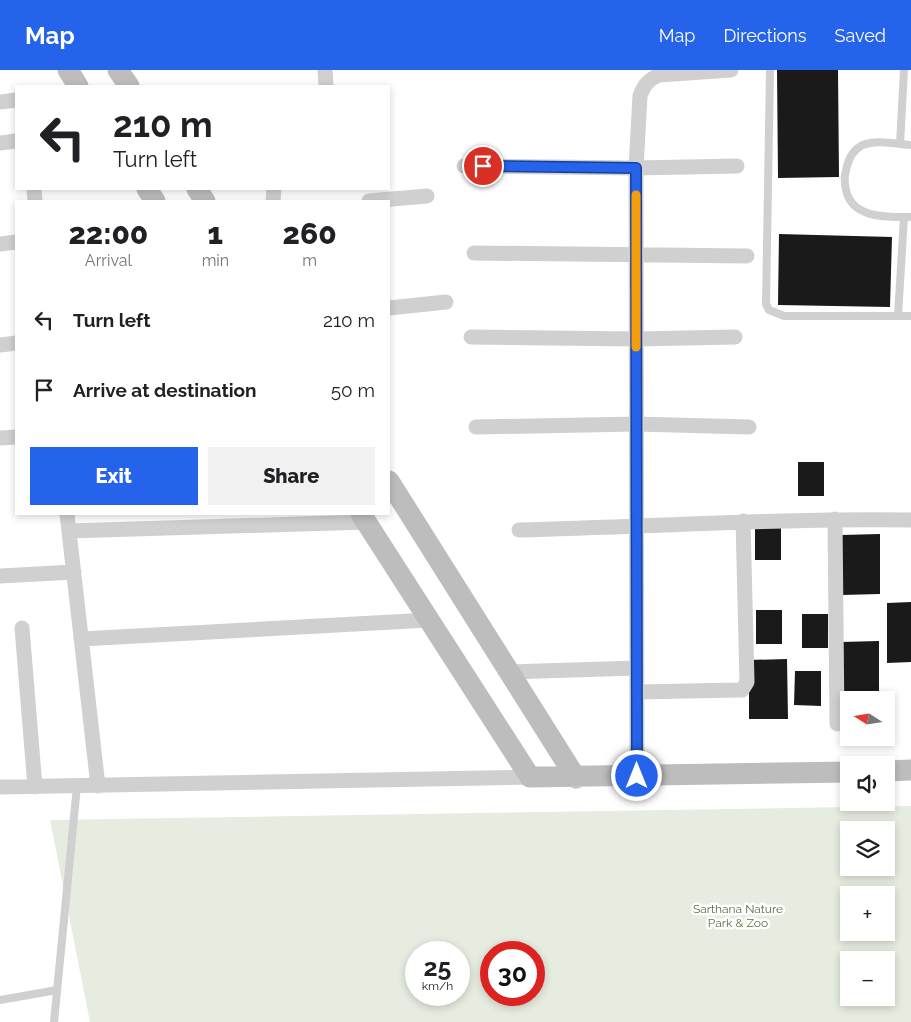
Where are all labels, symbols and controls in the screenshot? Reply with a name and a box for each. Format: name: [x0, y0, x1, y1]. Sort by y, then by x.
text: Map: [25, 21, 75, 50]
text: Map: [659, 25, 695, 46]
text: Directions: [723, 25, 807, 46]
text: Saved: [835, 25, 886, 46]
text: 210 m: [113, 104, 213, 145]
icon: left: [30, 105, 95, 170]
pin: [462, 145, 504, 187]
text: Turn left: [113, 146, 197, 172]
icon: arrive: [469, 152, 497, 180]
text: 22:00: [68, 216, 148, 251]
text: 1: [208, 216, 223, 251]
text: 260: [283, 216, 337, 251]
text: Arrival: [85, 251, 132, 270]
text: min: [202, 251, 229, 270]
text: m: [302, 251, 317, 270]
icon: left: [30, 306, 58, 334]
text: Turn left: [73, 309, 150, 331]
text: 210 m: [323, 309, 375, 331]
icon: arrive: [30, 376, 58, 404]
text: Arrive at destination: [73, 379, 257, 401]
text: 50 m: [331, 379, 375, 401]
button: Exit: [30, 447, 198, 505]
button: Share: [208, 447, 375, 505]
north arrow: [840, 691, 895, 746]
map controls: [840, 691, 895, 1006]
position arrow: [610, 749, 662, 801]
button: sound: [840, 756, 895, 811]
button: layers: [840, 821, 895, 876]
button: +: [840, 886, 895, 941]
park label: Sarthana Nature Park & Zoo: [693, 902, 783, 930]
speed limit sign: 30: [480, 941, 545, 1006]
button: −: [840, 951, 895, 1006]
text: 25: [424, 952, 451, 982]
text: km/h: [422, 979, 453, 993]

